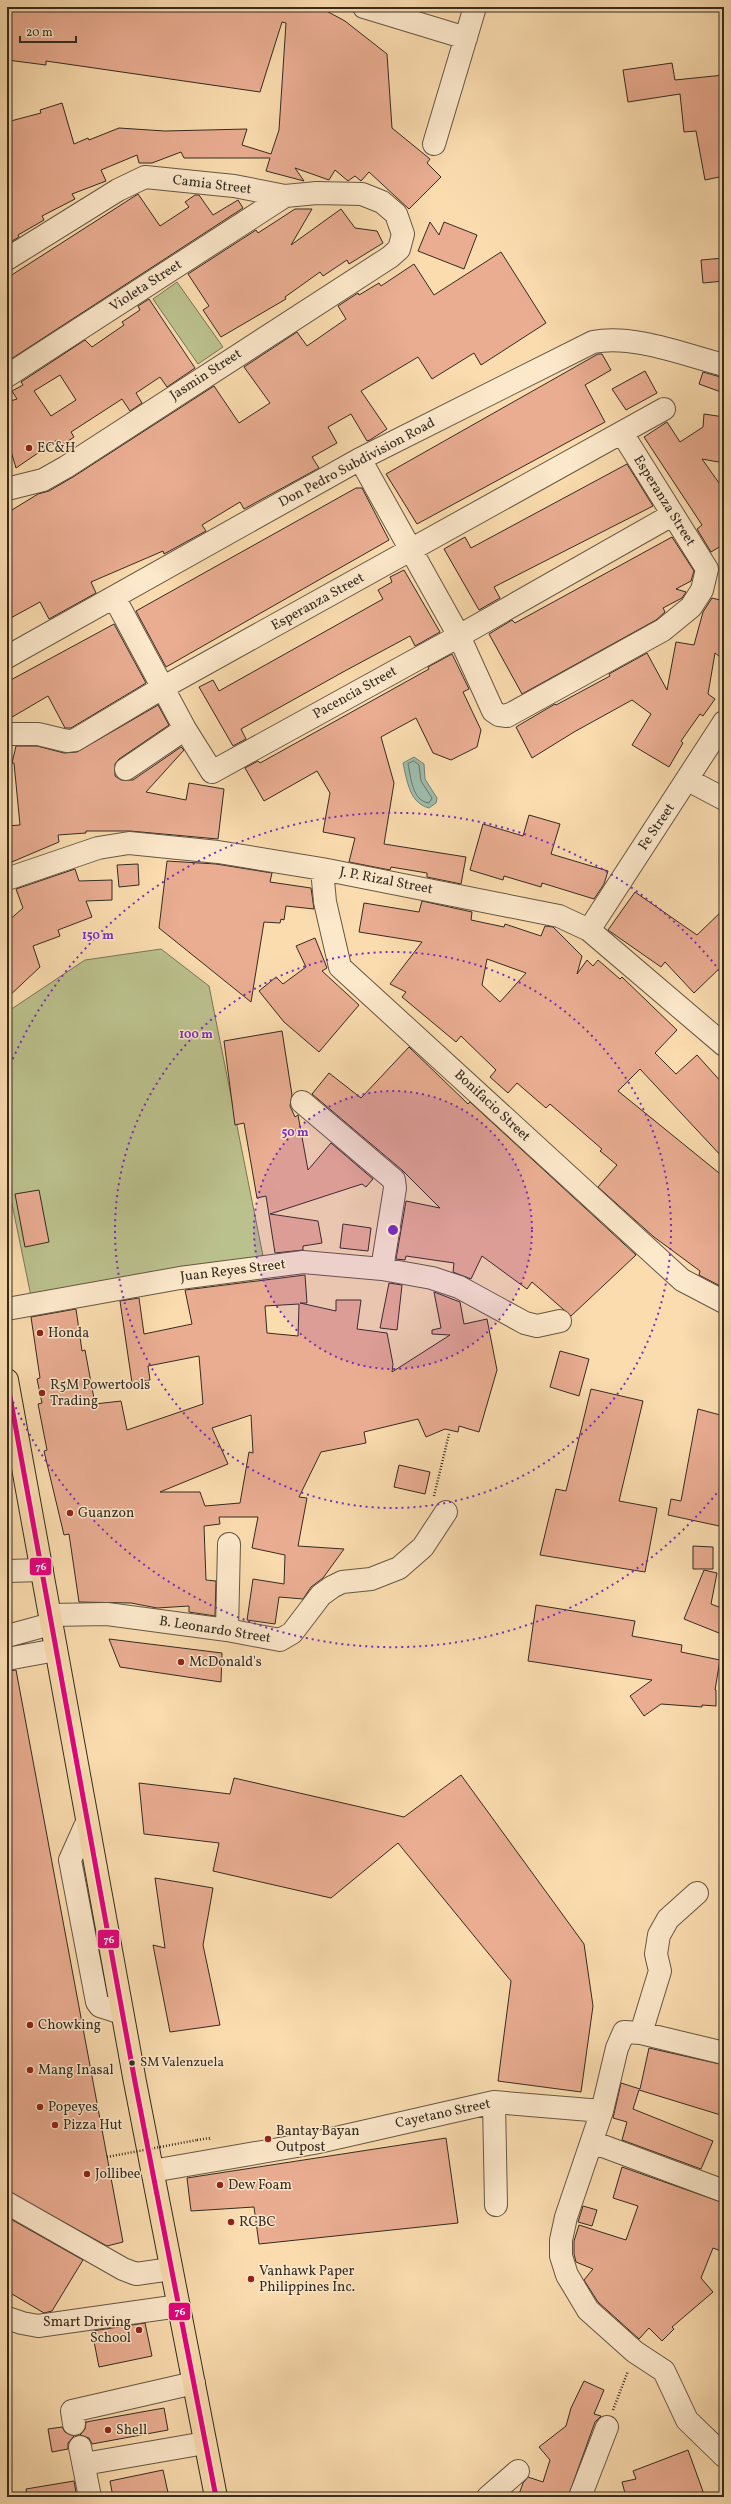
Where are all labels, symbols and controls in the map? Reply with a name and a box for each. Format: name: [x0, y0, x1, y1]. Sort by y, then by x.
scale bar: [20, 18, 76, 44]
text: 20 m: [26, 25, 53, 41]
street label: Camia Street: [172, 171, 253, 199]
street label: Violeta Street: [106, 255, 186, 316]
street label: Jasmin Street: [166, 345, 246, 405]
street label: Don Pedro Subdivision Road: [275, 414, 439, 512]
place label: EC&H: [37, 439, 76, 458]
marker: EC&H: [24, 443, 34, 453]
street label: Esperanza Street: [628, 452, 700, 550]
street label: Esperanza Street: [268, 569, 368, 635]
street label: Pacencia Street: [310, 662, 400, 724]
street label: Fe Street: [634, 800, 680, 854]
street label: J. P. Rizal Street: [338, 863, 434, 899]
text: 150 m: [82, 928, 114, 944]
text: 100 m: [179, 1027, 213, 1043]
street label: Bonifacio Street: [450, 1066, 534, 1146]
text: 50 m: [281, 1125, 309, 1141]
centre of rings: [386, 1223, 400, 1237]
street label: Juan Reyes Street: [179, 1255, 287, 1287]
place label: Honda: [48, 1324, 89, 1343]
marker: Honda: [35, 1328, 45, 1338]
place label: R5M Powertools Trading: [50, 1376, 150, 1411]
marker: R5M Powertools Trading: [37, 1388, 47, 1398]
place label: Guanzon: [78, 1504, 134, 1523]
marker: Guanzon: [65, 1508, 75, 1518]
line badge: 76: [29, 1557, 52, 1576]
text: 76: [35, 1560, 47, 1575]
street label: B. Leonardo Street: [158, 1612, 272, 1648]
place label: McDonald's: [189, 1653, 262, 1672]
marker: McDonald's: [176, 1657, 186, 1667]
line badge: 76: [97, 1929, 120, 1949]
text: 76: [103, 1933, 115, 1948]
place label: Chowking: [38, 2016, 101, 2035]
marker: Chowking: [25, 2020, 35, 2030]
place label: SM Valenzuela: [140, 2054, 224, 2072]
marker: SM Valenzuela: [127, 2058, 137, 2068]
place label: Mang Inasal: [38, 2061, 114, 2080]
marker: Mang Inasal: [25, 2065, 35, 2075]
street label: Cayetano Street: [394, 2095, 492, 2133]
place label: Popeyes: [48, 2098, 98, 2117]
marker: Popeyes: [35, 2102, 45, 2112]
place label: Pizza Hut: [63, 2116, 123, 2135]
marker: Pizza Hut: [50, 2120, 60, 2130]
place label: Bantay Bayan Outpost: [276, 2122, 360, 2157]
marker: Bantay Bayan Outpost: [263, 2134, 273, 2144]
place label: Jollibee: [95, 2165, 141, 2184]
marker: Jollibee: [82, 2169, 92, 2179]
place label: Dew Foam: [228, 2176, 292, 2195]
marker: Dew Foam: [215, 2180, 225, 2190]
place label: RCBC: [239, 2213, 276, 2232]
marker: RCBC: [226, 2217, 236, 2227]
place label: Vanhawk Paper Philippines Inc.: [259, 2262, 355, 2297]
marker: Vanhawk Paper Philippines Inc.: [246, 2274, 256, 2284]
line badge: 76: [168, 2302, 191, 2321]
text: 76: [174, 2305, 186, 2320]
place label: Smart Driving School: [43, 2313, 131, 2348]
marker: Smart Driving School: [134, 2325, 144, 2335]
place label: Shell: [116, 2421, 147, 2440]
marker: Shell: [103, 2425, 113, 2435]

